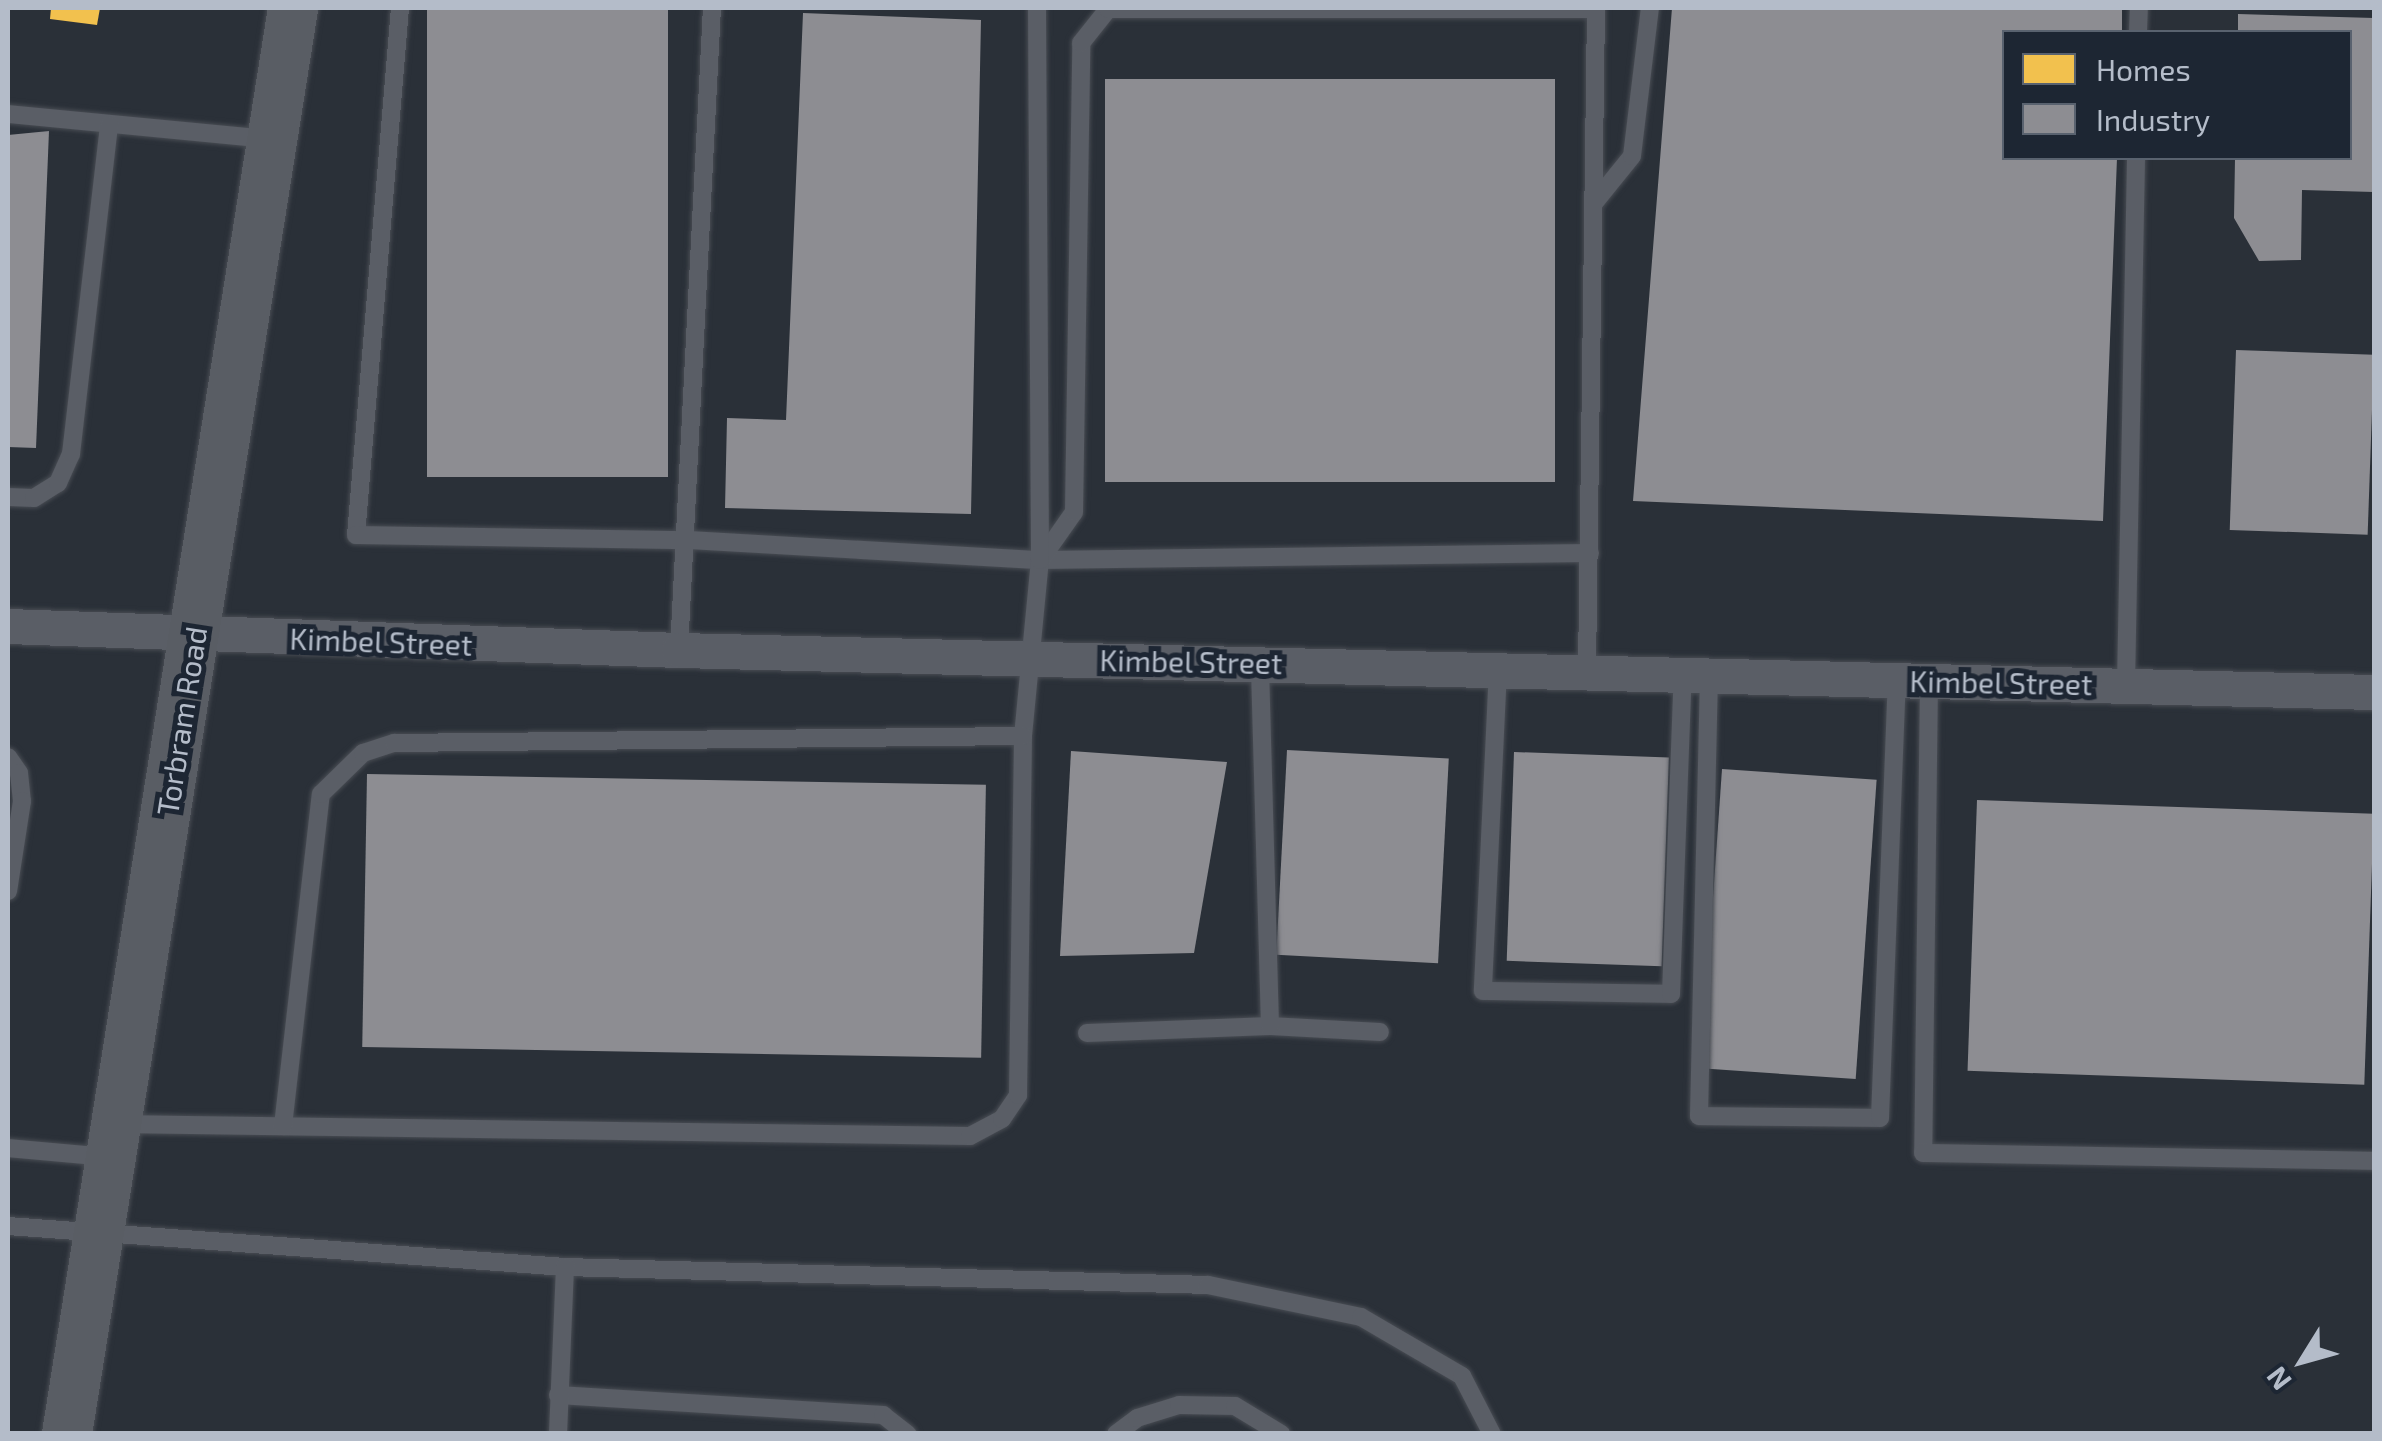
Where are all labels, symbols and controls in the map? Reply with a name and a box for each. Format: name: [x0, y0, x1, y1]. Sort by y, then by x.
legend: [2002, 30, 2352, 160]
text: Homes: [2096, 51, 2191, 87]
text: Industry: [2096, 101, 2210, 137]
street label: Kimbel Street: [289, 620, 473, 662]
street label: Torbram Road: [148, 624, 214, 818]
street label: Kimbel Street: [1099, 641, 1283, 681]
street label: Kimbel Street: [1909, 662, 2093, 702]
north arrow: [2252, 1311, 2352, 1411]
text: N: [2258, 1361, 2298, 1397]

